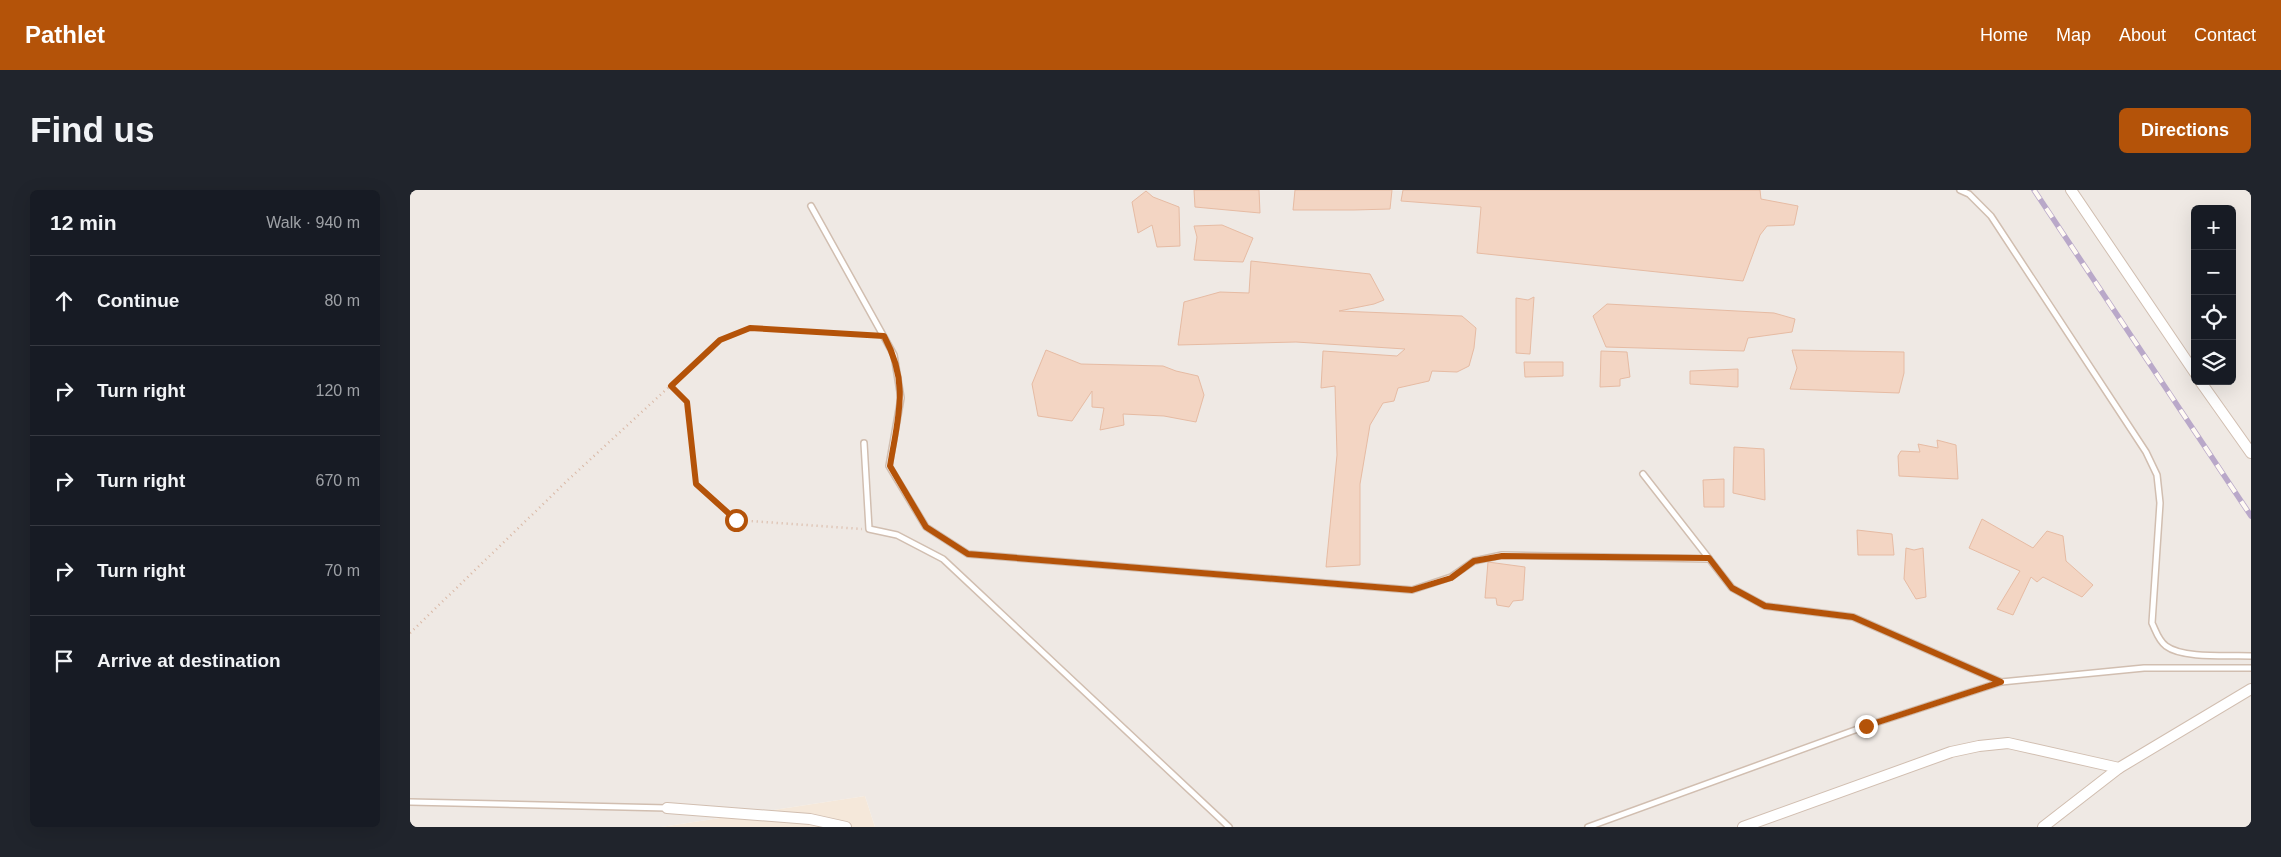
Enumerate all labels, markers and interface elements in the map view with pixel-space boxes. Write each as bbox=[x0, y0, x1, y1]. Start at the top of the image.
text: Pathlet bbox=[25, 21, 105, 48]
text: Home bbox=[1980, 25, 2028, 45]
text: Map bbox=[2056, 25, 2091, 45]
text: About bbox=[2119, 25, 2166, 45]
text: Contact bbox=[2194, 25, 2256, 45]
button: Directions bbox=[2119, 108, 2251, 153]
text: Find us bbox=[30, 110, 154, 149]
map controls bbox=[2191, 205, 2236, 385]
button: + bbox=[2191, 205, 2236, 250]
text: 12 min bbox=[50, 211, 117, 234]
text: Walk · 940 m bbox=[266, 214, 360, 231]
button: − bbox=[2191, 250, 2236, 295]
icon: ahead bbox=[50, 287, 78, 315]
text: Continue bbox=[97, 290, 179, 311]
text: 80 m bbox=[324, 292, 360, 309]
button: locate bbox=[2191, 295, 2236, 340]
button: layers bbox=[2191, 340, 2236, 385]
icon: right bbox=[50, 377, 78, 405]
text: Turn right bbox=[97, 380, 185, 401]
text: 120 m bbox=[316, 382, 360, 399]
icon: right bbox=[50, 467, 78, 495]
text: Turn right bbox=[97, 470, 185, 491]
text: 670 m bbox=[316, 472, 360, 489]
route start bbox=[725, 509, 748, 532]
icon: right bbox=[50, 557, 78, 585]
text: Turn right bbox=[97, 560, 185, 581]
text: 70 m bbox=[324, 562, 360, 579]
icon: arrive bbox=[50, 647, 78, 675]
text: Arrive at destination bbox=[97, 650, 281, 671]
route end bbox=[1855, 715, 1878, 738]

